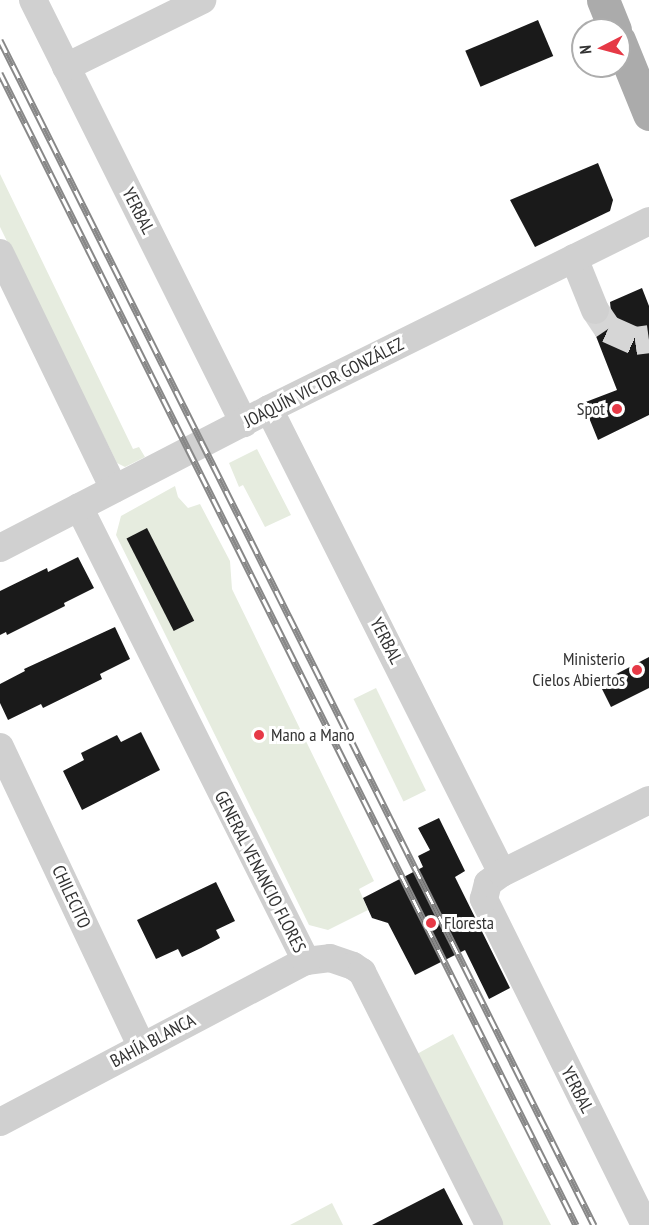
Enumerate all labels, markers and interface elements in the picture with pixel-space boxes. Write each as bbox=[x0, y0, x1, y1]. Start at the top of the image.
north arrow bbox=[571, 18, 631, 78]
text: N bbox=[575, 44, 595, 55]
street label: YERBAL bbox=[117, 184, 159, 238]
street label: JOAQUÍN VICTOR GONZÁLEZ bbox=[240, 333, 408, 433]
place label: Spot bbox=[577, 398, 605, 420]
marker: Spot bbox=[610, 402, 624, 416]
street label: YERBAL bbox=[365, 614, 407, 668]
place label: Ministerio Cielos Abiertos bbox=[532, 649, 625, 692]
marker: Ministerio Cielos Abiertos bbox=[630, 663, 644, 677]
place label: Mano a Mano bbox=[271, 724, 355, 746]
marker: Mano a Mano bbox=[252, 728, 266, 742]
street label: GENERAL VENANCIO FLORES bbox=[210, 787, 310, 957]
street label: CHILECITO bbox=[47, 862, 95, 932]
place label: Floresta bbox=[444, 912, 494, 934]
marker: Floresta bbox=[422, 914, 440, 932]
street label: BAHÍA BLANCA bbox=[107, 1009, 199, 1073]
street label: YERBAL bbox=[556, 1063, 598, 1117]

